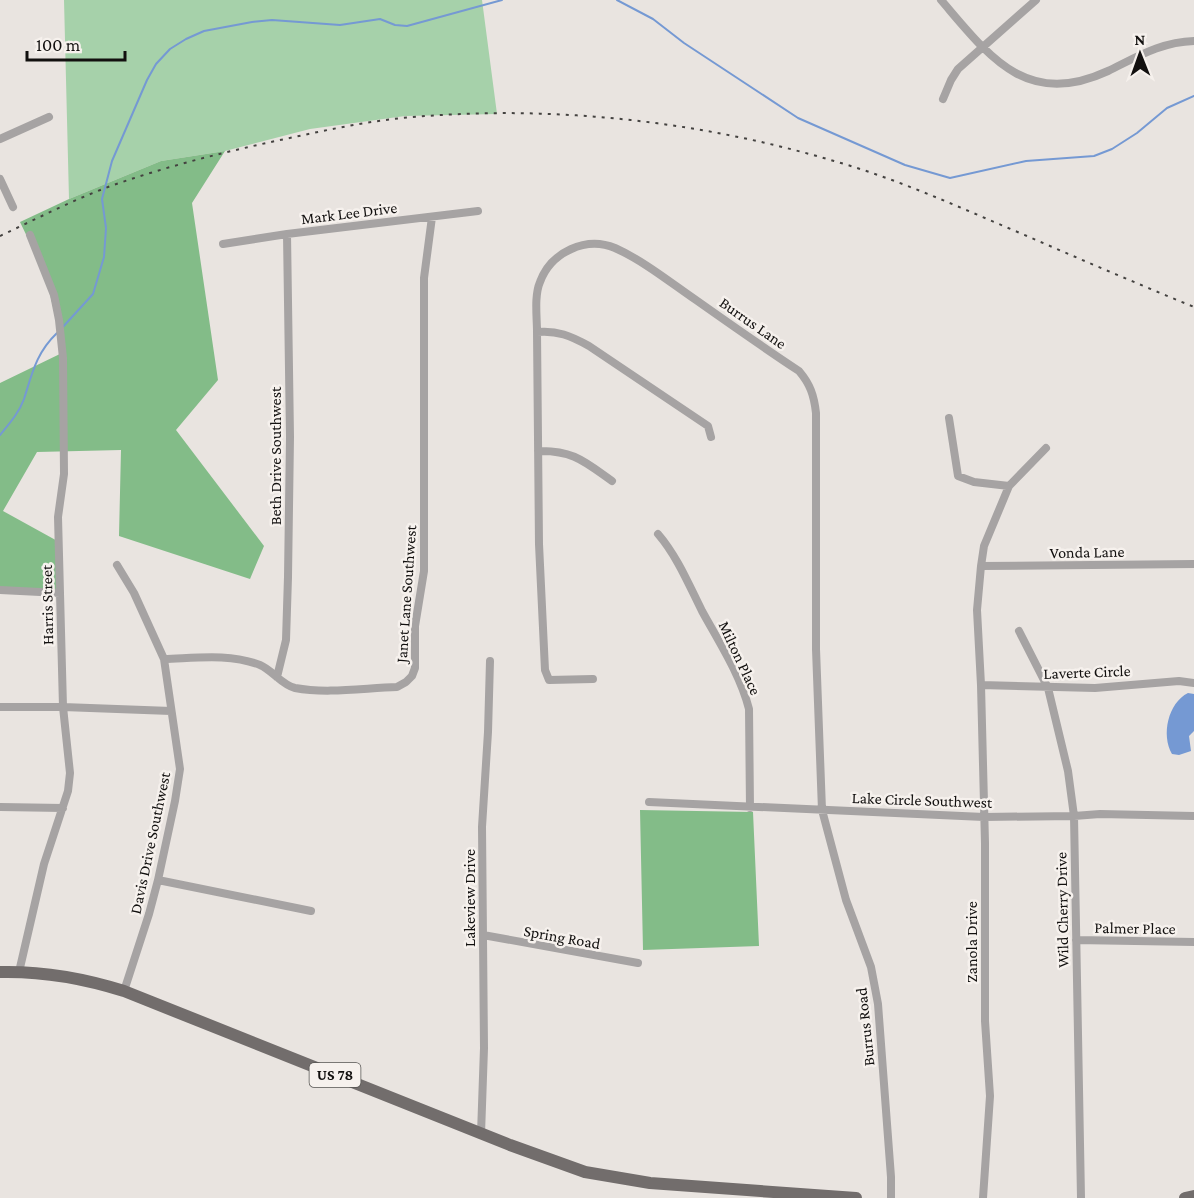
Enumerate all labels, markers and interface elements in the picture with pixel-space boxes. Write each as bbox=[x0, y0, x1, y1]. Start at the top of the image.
scale bar bbox=[27, 24, 124, 62]
north arrow bbox=[1110, 24, 1170, 84]
text: N bbox=[1134, 31, 1145, 48]
text: 100 m bbox=[36, 35, 81, 55]
street label: Mark Lee Drive bbox=[300, 199, 398, 227]
street label: Burrus Lane bbox=[716, 294, 790, 352]
street label: Beth Drive Southwest bbox=[267, 386, 284, 525]
street label: Janet Lane Southwest bbox=[393, 524, 420, 666]
street label: Vonda Lane bbox=[1049, 543, 1125, 561]
street label: Harris Street bbox=[38, 564, 56, 645]
street label: Milton Place bbox=[715, 618, 765, 698]
street label: Laverte Circle bbox=[1043, 662, 1131, 682]
street label: Davis Drive Southwest bbox=[127, 770, 173, 916]
street label: Lake Circle Southwest bbox=[851, 789, 993, 811]
street label: Lakeview Drive bbox=[461, 849, 478, 947]
street label: Wild Cherry Drive bbox=[1052, 852, 1073, 968]
street label: Zanola Drive bbox=[963, 901, 980, 983]
street label: Palmer Place bbox=[1094, 919, 1176, 937]
street label: Spring Road bbox=[522, 922, 602, 953]
street label: Burrus Road bbox=[852, 986, 878, 1067]
road number: US 78 bbox=[310, 1063, 360, 1087]

